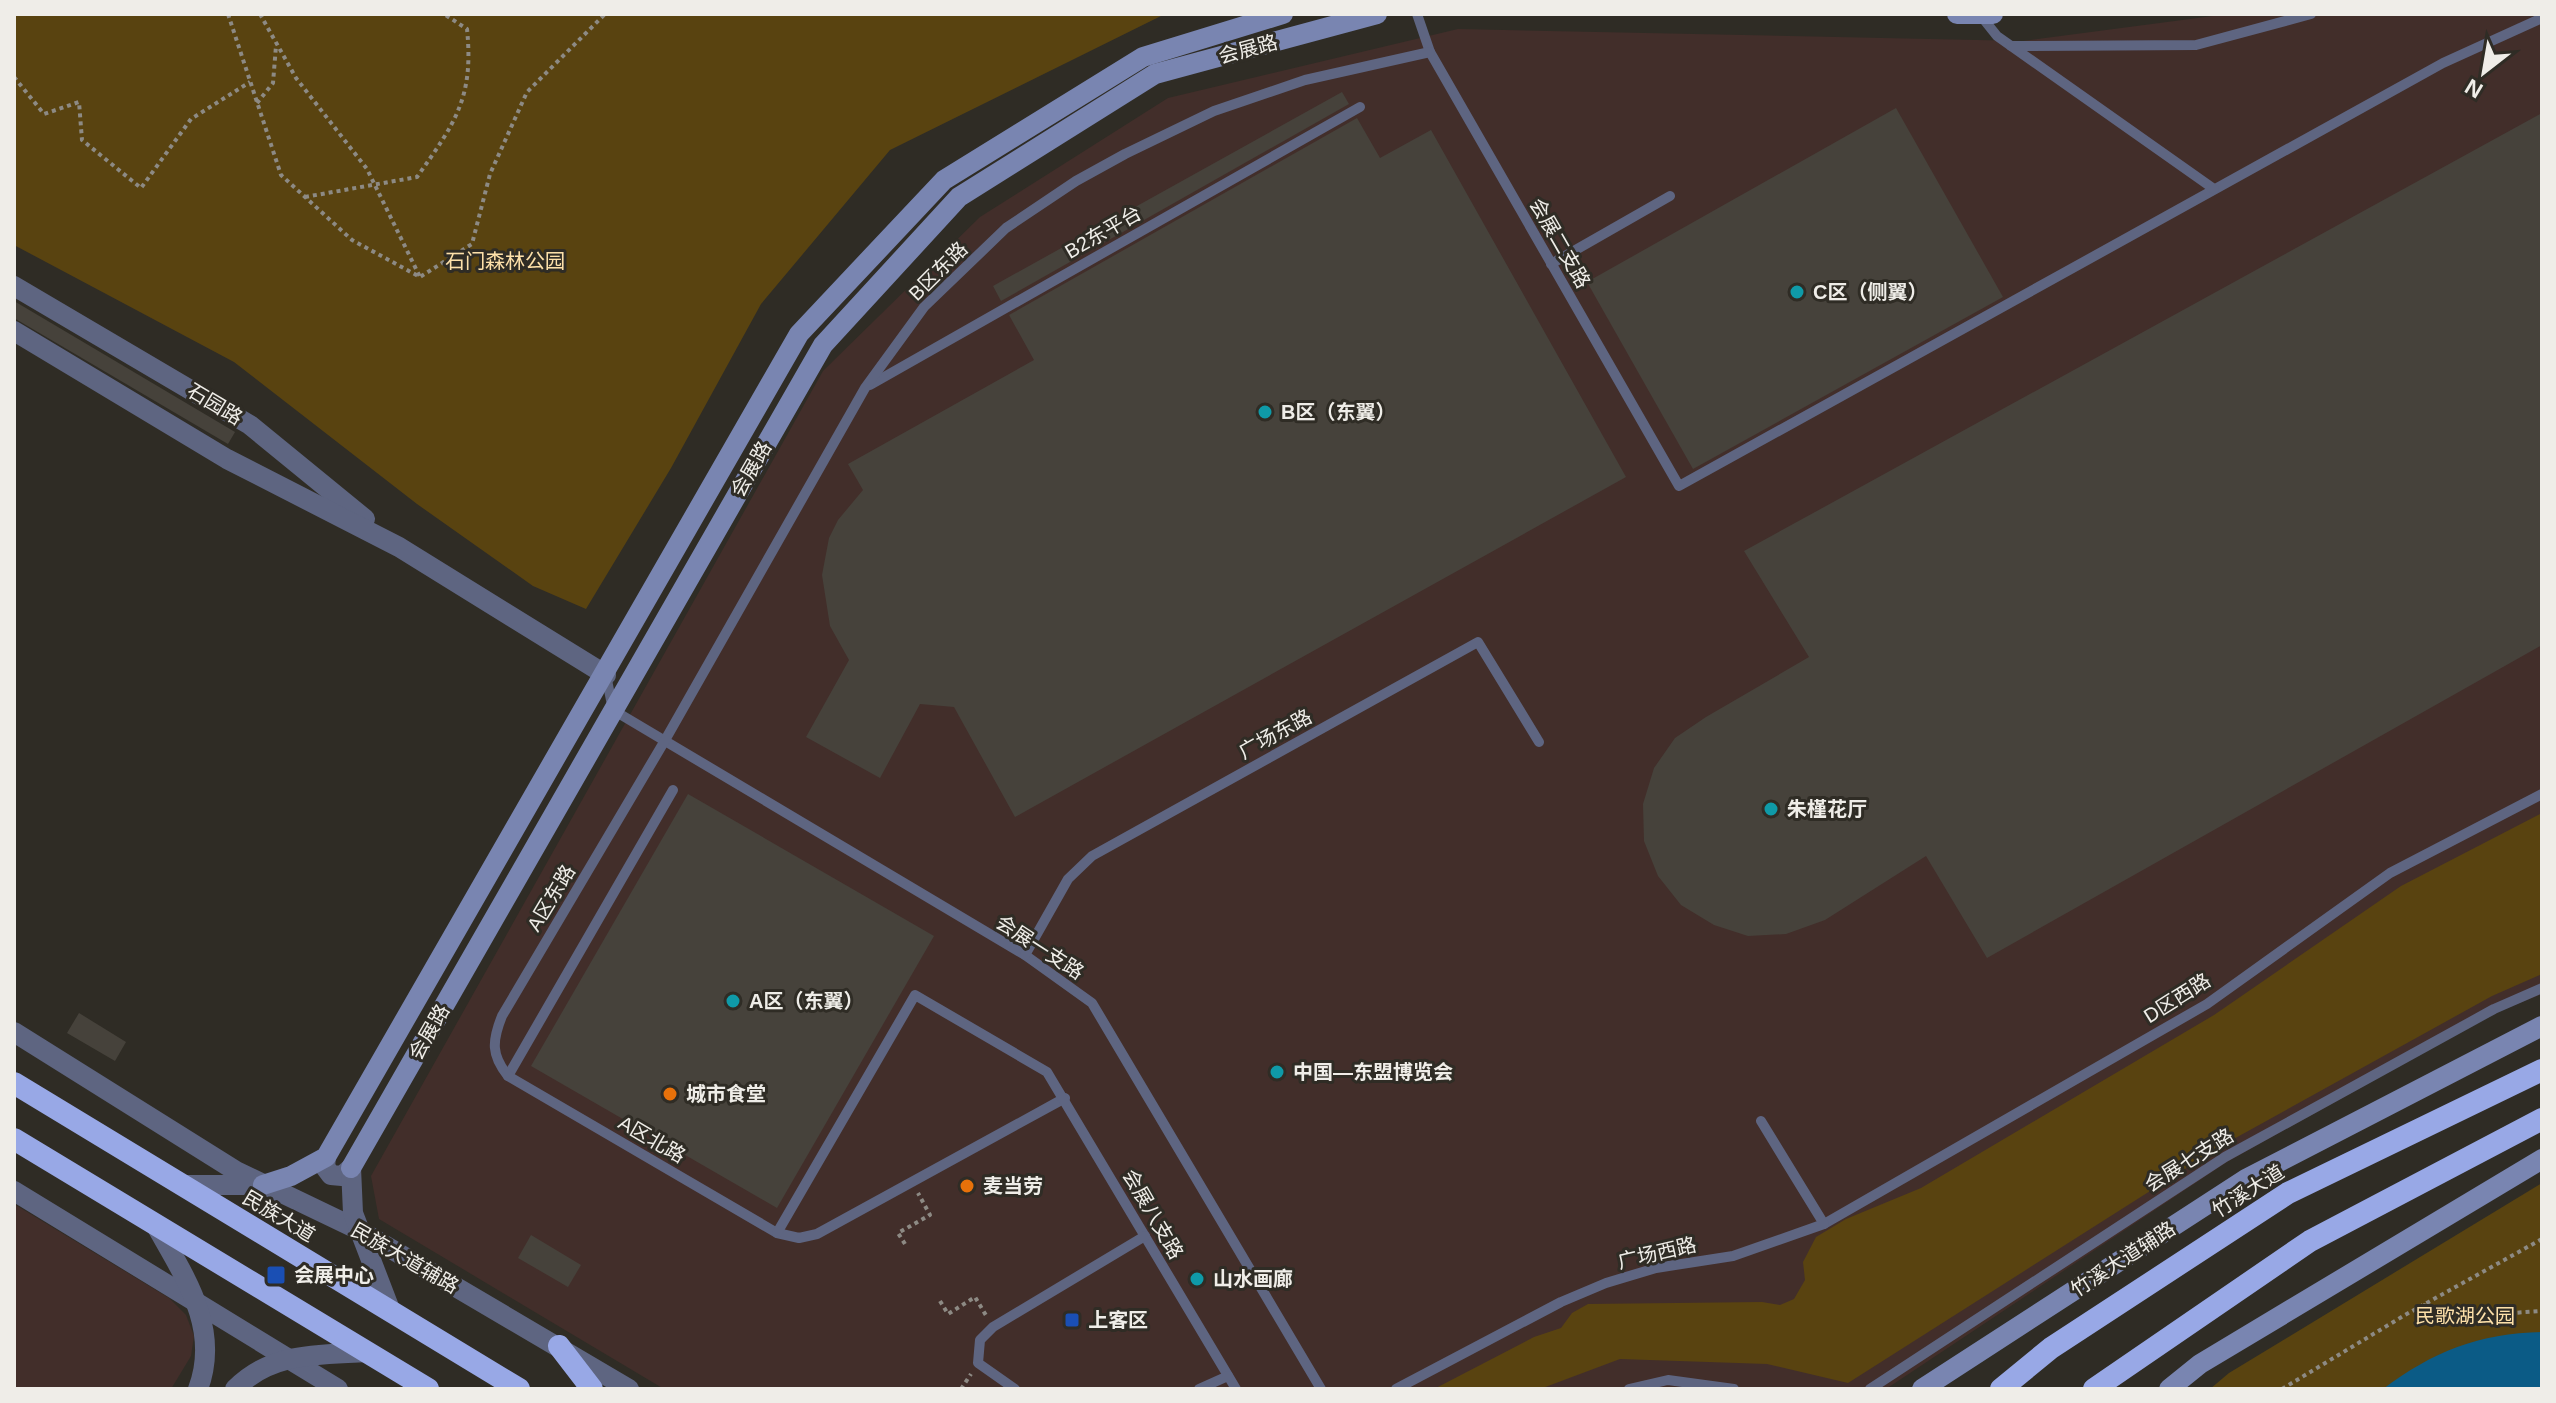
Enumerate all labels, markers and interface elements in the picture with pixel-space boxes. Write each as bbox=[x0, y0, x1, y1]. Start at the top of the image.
street label: 会展路 bbox=[1216, 31, 1280, 67]
north arrow bbox=[2444, 32, 2524, 112]
text: N bbox=[2461, 74, 2487, 104]
street label: 会展二支路 bbox=[1525, 194, 1595, 292]
street label: B2东平台 bbox=[1061, 201, 1145, 263]
street label: B区东路 bbox=[904, 237, 972, 305]
park label: 石门森林公园 bbox=[445, 250, 565, 272]
place label: C区（侧翼） bbox=[1813, 281, 1927, 303]
marker: C区（侧翼） bbox=[1788, 283, 1806, 301]
street label: 石园路 bbox=[184, 379, 246, 429]
place label: B区（东翼） bbox=[1281, 401, 1395, 423]
marker: B区（东翼） bbox=[1256, 403, 1274, 421]
street label: 会展路 bbox=[726, 438, 776, 500]
street label: 广场东路 bbox=[1235, 705, 1315, 763]
place label: 朱槿花厅 bbox=[1787, 798, 1867, 820]
marker: 朱槿花厅 bbox=[1762, 800, 1780, 818]
street label: A区东路 bbox=[523, 861, 579, 935]
street label: 会展一支路 bbox=[992, 911, 1088, 983]
street label: D区西路 bbox=[2140, 969, 2214, 1027]
place label: A区（东翼） bbox=[749, 990, 863, 1012]
marker: A区（东翼） bbox=[724, 992, 742, 1010]
street label: 会展路 bbox=[404, 1001, 454, 1063]
place label: 中国—东盟博览会 bbox=[1293, 1061, 1453, 1083]
marker: 中国—东盟博览会 bbox=[1268, 1063, 1286, 1081]
place label: 城市食堂 bbox=[686, 1083, 766, 1105]
marker: 城市食堂 bbox=[661, 1085, 679, 1103]
street label: A区北路 bbox=[615, 1111, 689, 1167]
street label: 会展七支路 bbox=[2141, 1124, 2237, 1196]
street label: 竹溪大道 bbox=[2208, 1160, 2288, 1222]
street label: 会展八支路 bbox=[1118, 1165, 1188, 1263]
place label: 麦当劳 bbox=[983, 1175, 1043, 1197]
marker: 麦当劳 bbox=[958, 1177, 976, 1195]
street label: 民族大道 bbox=[239, 1186, 319, 1246]
street label: 竹溪大道辅路 bbox=[2067, 1217, 2179, 1301]
street label: 民族大道辅路 bbox=[348, 1218, 462, 1298]
street label: 广场西路 bbox=[1616, 1233, 1698, 1273]
marker: 会展中心 bbox=[265, 1264, 287, 1286]
place label: 会展中心 bbox=[294, 1264, 374, 1286]
place label: 山水画廊 bbox=[1213, 1268, 1293, 1290]
marker: 山水画廊 bbox=[1188, 1270, 1206, 1288]
park label: 民歌湖公园 bbox=[2415, 1305, 2515, 1327]
place label: 上客区 bbox=[1088, 1309, 1148, 1331]
marker: 上客区 bbox=[1063, 1311, 1081, 1329]

